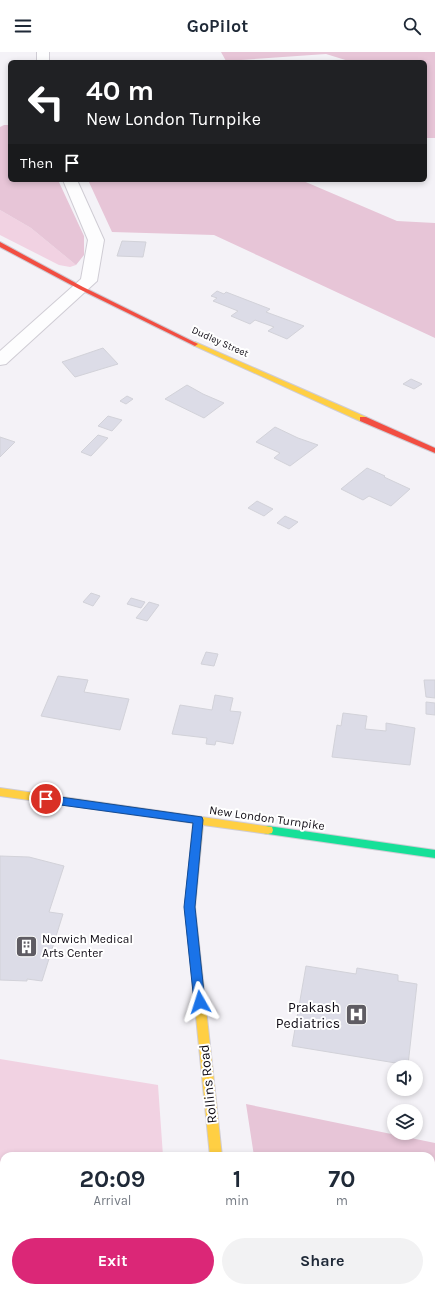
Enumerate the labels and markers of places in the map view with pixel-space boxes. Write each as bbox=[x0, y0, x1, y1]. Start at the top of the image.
pin bbox=[29, 782, 63, 816]
place label: Norwich Medical Arts Center bbox=[42, 932, 133, 960]
building icon: Norwich Medical Arts Center bbox=[14, 933, 40, 959]
place label: Prakash Pediatrics bbox=[276, 999, 340, 1032]
hospital icon: Prakash Pediatrics bbox=[343, 1002, 369, 1028]

